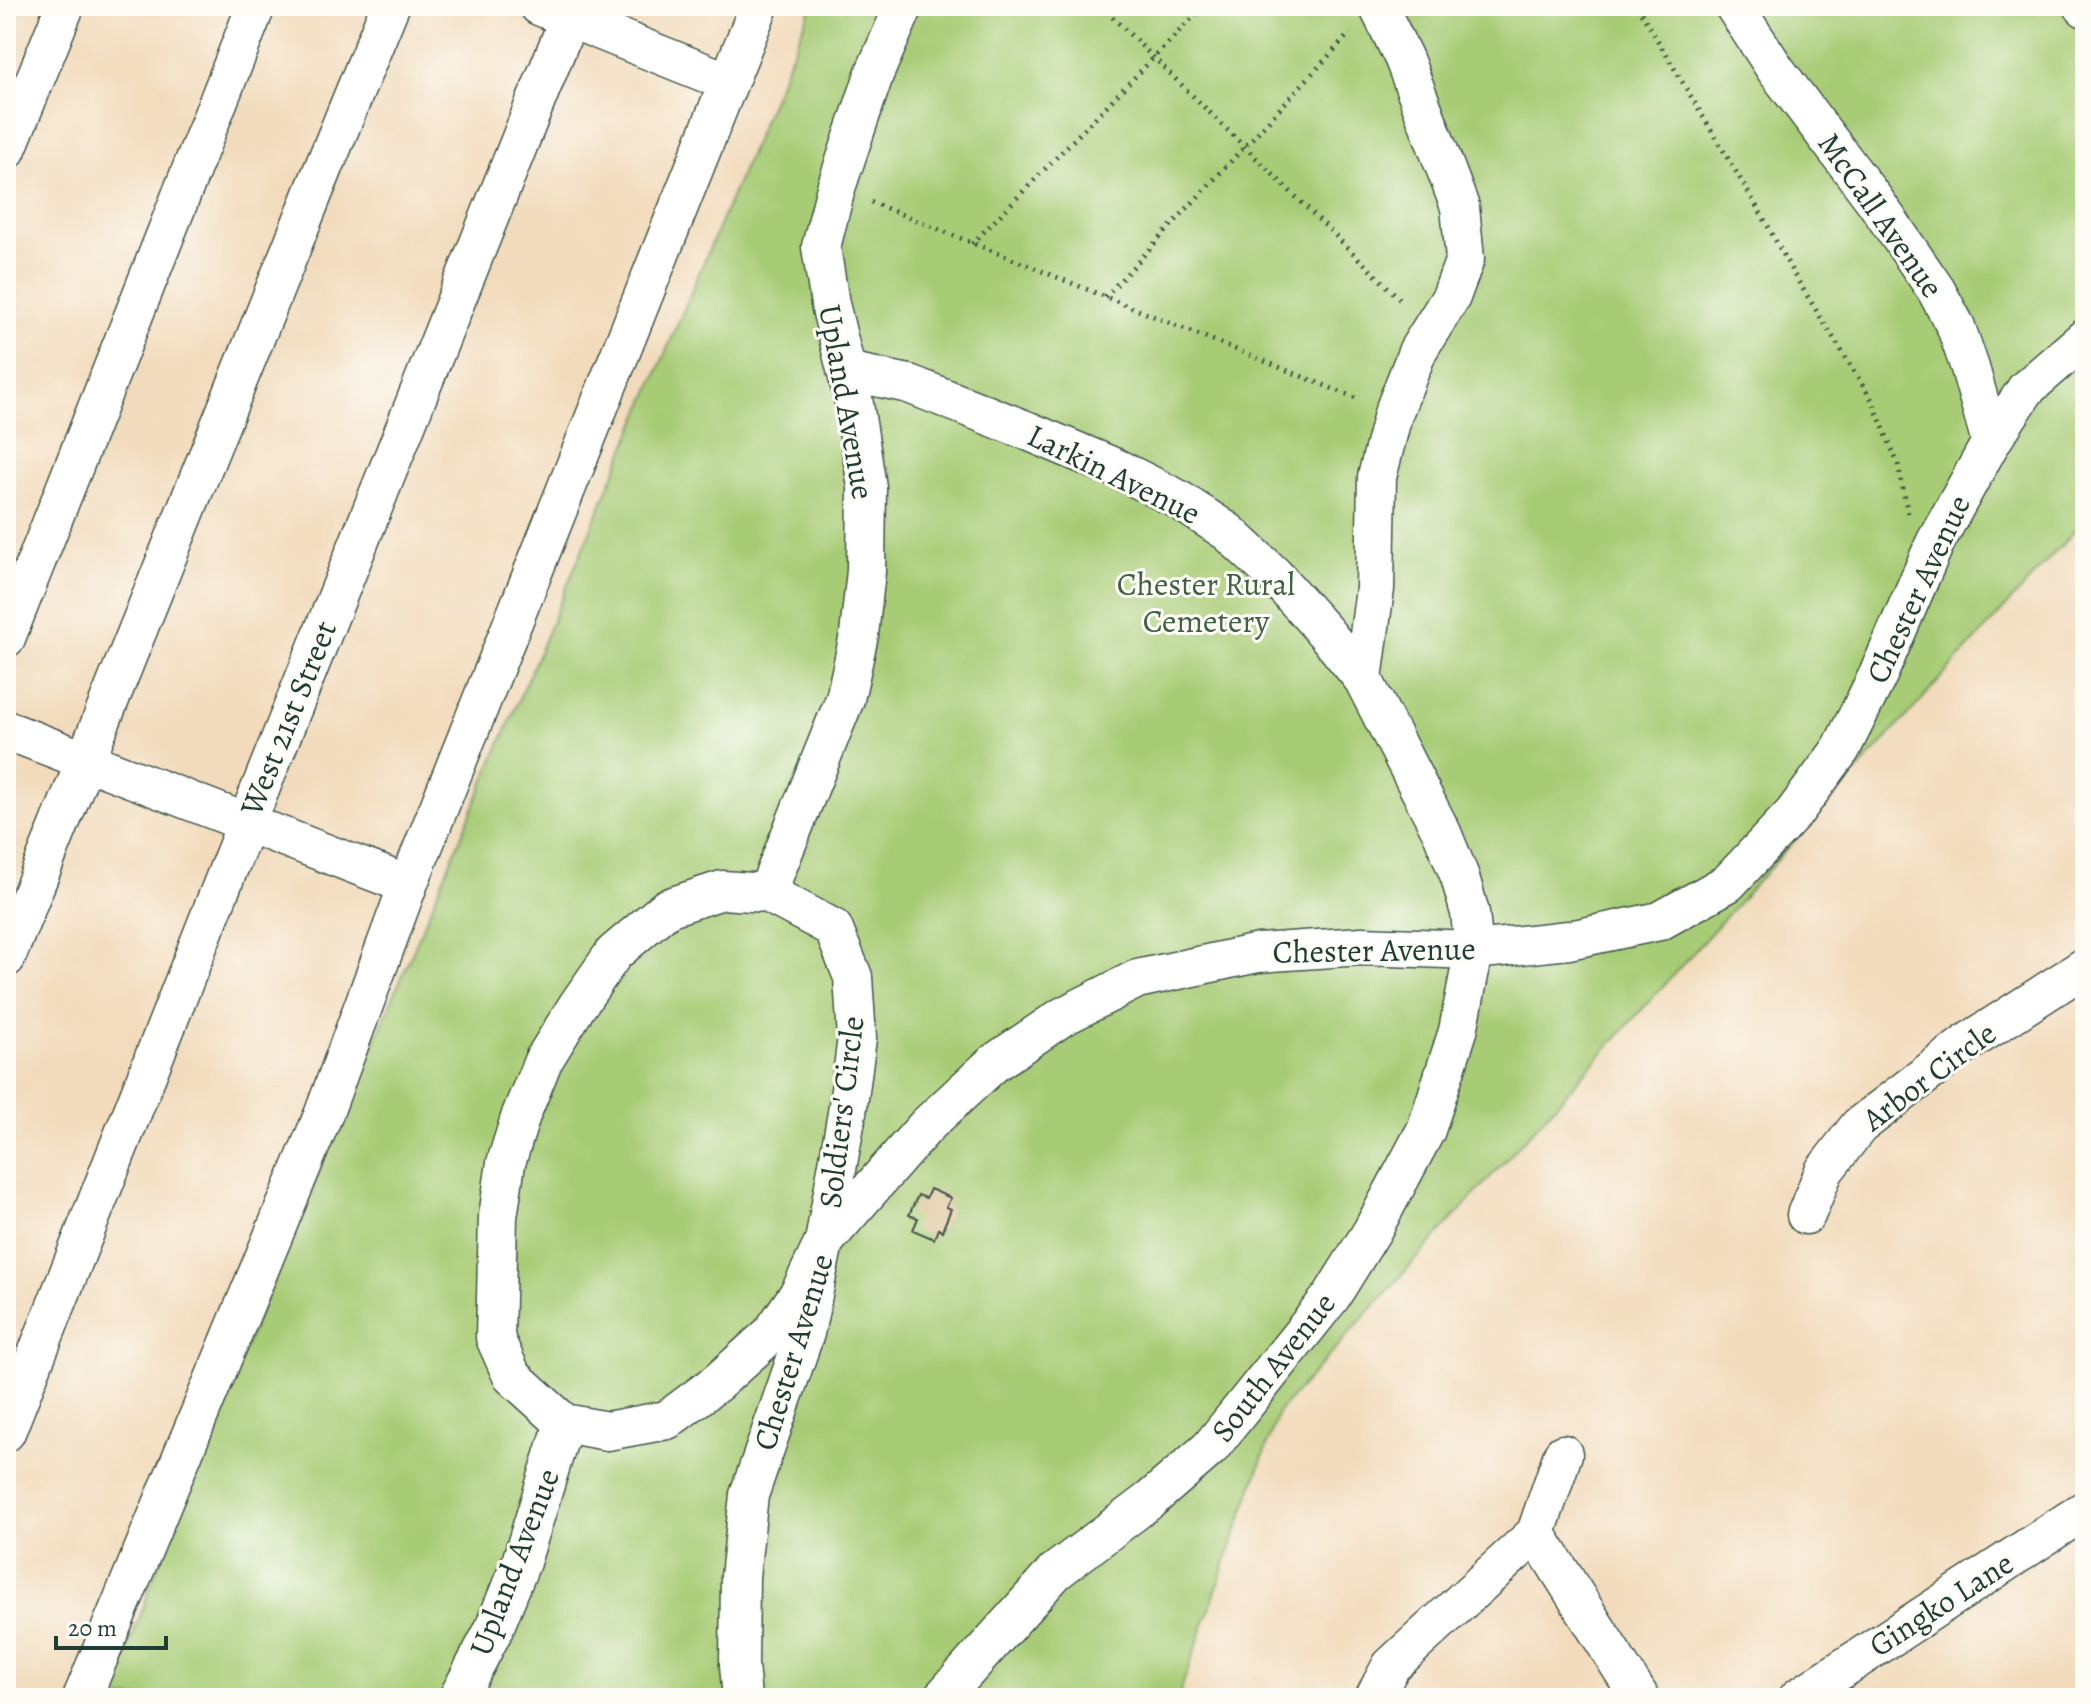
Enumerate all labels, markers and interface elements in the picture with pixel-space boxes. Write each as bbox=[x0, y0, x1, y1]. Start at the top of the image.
street label: McCall Avenue bbox=[1808, 124, 1954, 306]
street label: Upland Avenue bbox=[808, 301, 886, 503]
street label: Larkin Avenue bbox=[1020, 413, 1208, 535]
street label: Chester Avenue bbox=[1855, 488, 1981, 690]
park label: Chester Rural Cemetery bbox=[1117, 562, 1295, 643]
street label: West 21st Street bbox=[229, 614, 347, 823]
street label: Chester Avenue bbox=[1272, 926, 1476, 974]
street label: Arbor Circle bbox=[1852, 1011, 2005, 1141]
street label: Soldiers' Circle bbox=[807, 1013, 875, 1211]
street label: Chester Avenue bbox=[742, 1248, 844, 1456]
street label: South Avenue bbox=[1201, 1283, 1345, 1451]
street label: Upland Avenue bbox=[458, 1462, 570, 1662]
street label: Gingko Lane bbox=[1860, 1541, 2022, 1667]
scale bar bbox=[56, 1600, 166, 1650]
text: 20 m bbox=[68, 1612, 117, 1644]

